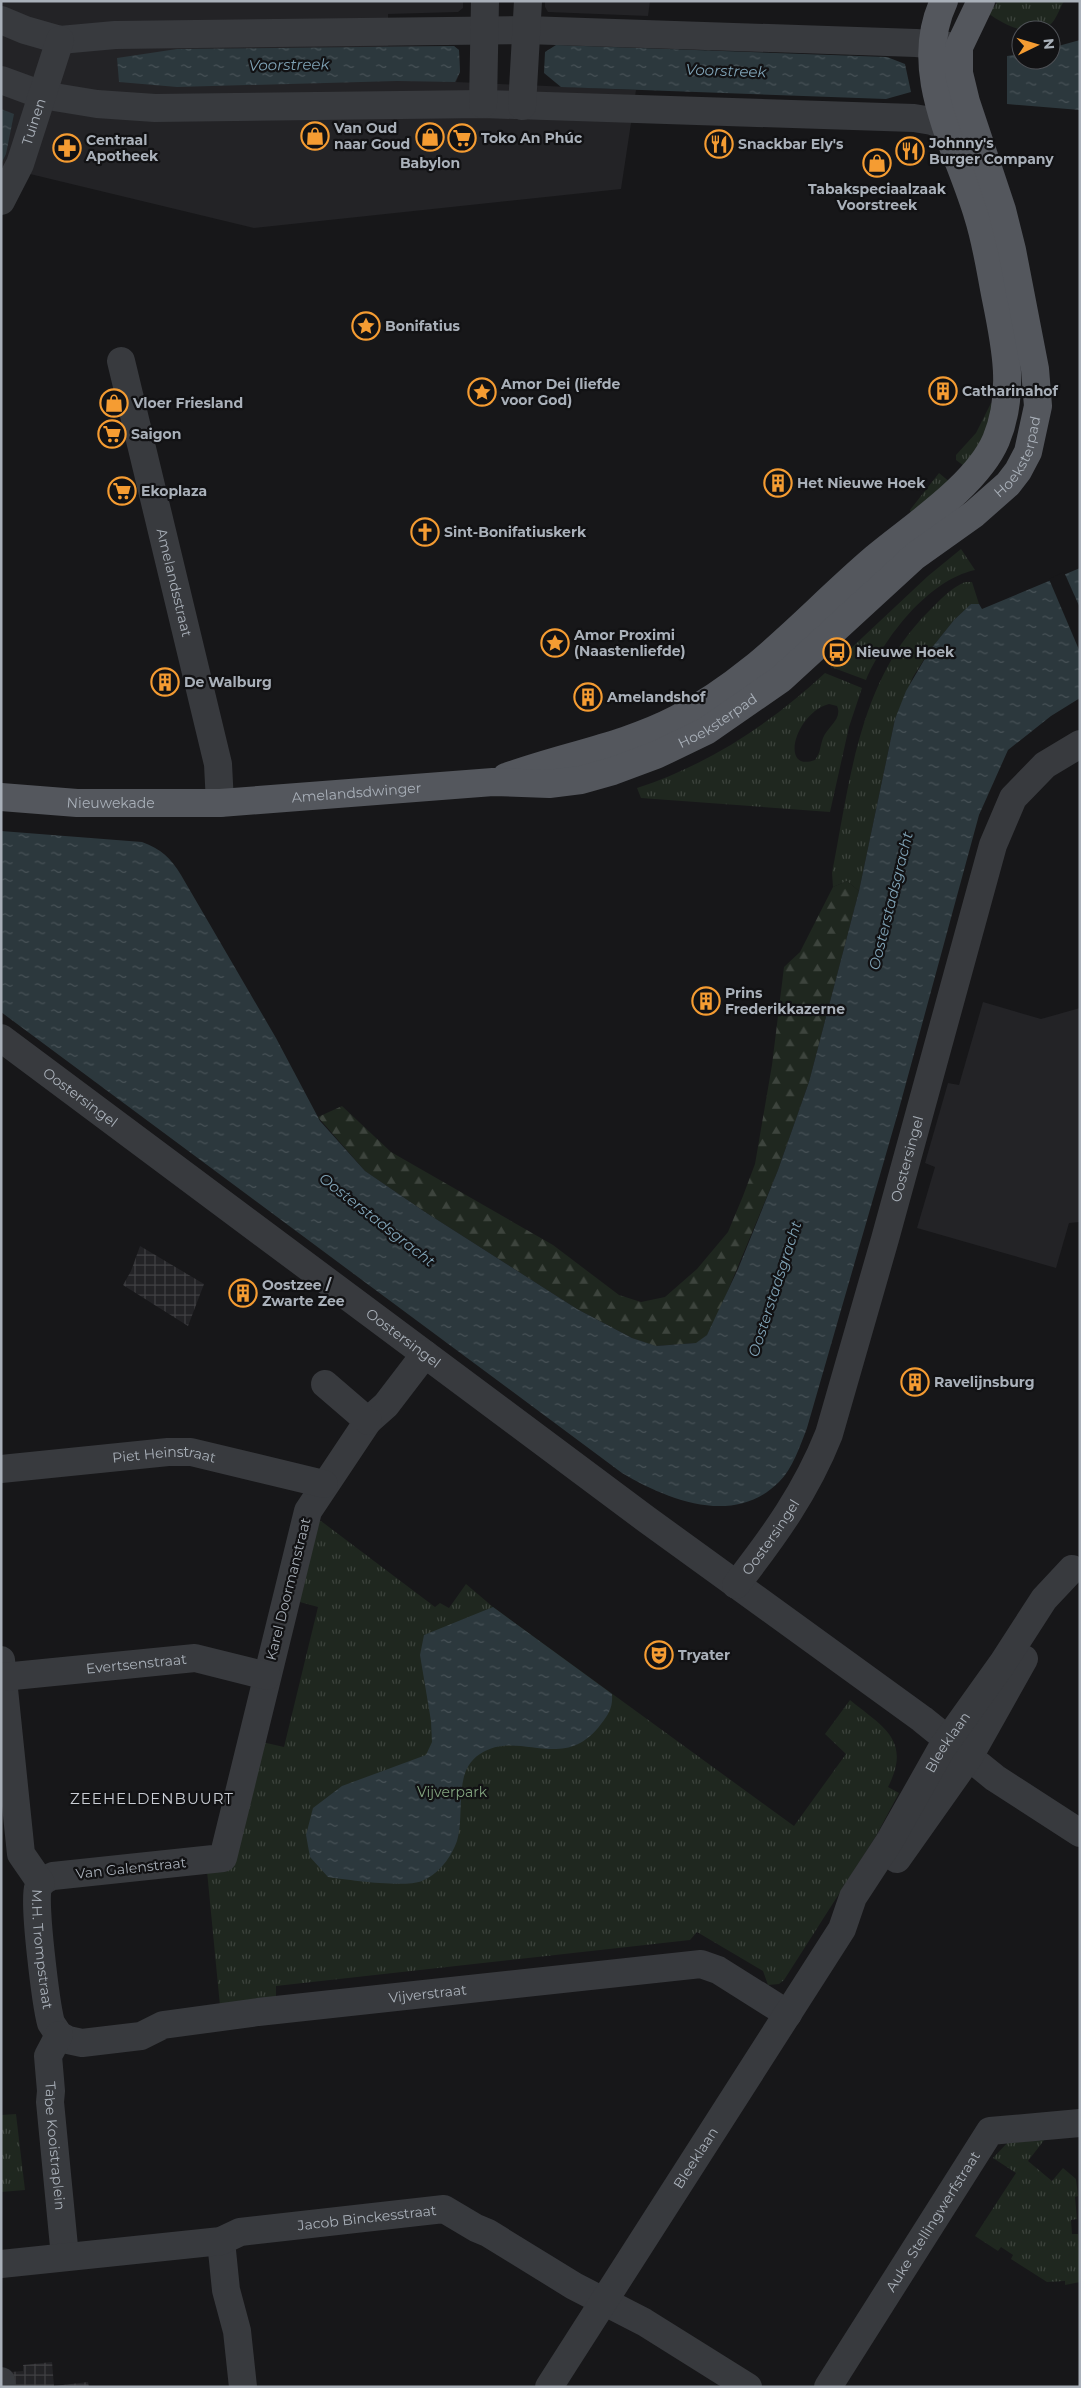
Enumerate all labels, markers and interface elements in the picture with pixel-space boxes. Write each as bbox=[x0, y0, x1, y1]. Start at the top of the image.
north arrow bbox=[1011, 20, 1061, 70]
text: N bbox=[1039, 37, 1058, 50]
water label: Voorstreek bbox=[248, 54, 331, 75]
water label: Voorstreek bbox=[685, 60, 768, 81]
street label: Tuinen bbox=[18, 96, 50, 148]
place label: Van Oud naar Goud bbox=[333, 119, 410, 153]
shop icon: Van Oud naar Goud bbox=[300, 121, 330, 151]
shop icon: Babylon bbox=[415, 122, 445, 152]
supermarket icon: Toko An Phúc bbox=[447, 123, 477, 153]
place label: Toko An Phúc bbox=[481, 129, 583, 147]
restaurant icon: Snackbar Ely's bbox=[704, 129, 734, 159]
place label: Centraal Apotheek bbox=[85, 131, 159, 165]
pharmacy icon: Centraal Apotheek bbox=[52, 133, 82, 163]
place label: Johnny's Burger Company bbox=[928, 134, 1054, 168]
place label: Snackbar Ely's bbox=[738, 135, 844, 153]
restaurant icon: Johnny's Burger Company bbox=[895, 136, 925, 166]
shop icon: Tabakspeciaalzaak Voorstreek bbox=[862, 148, 892, 178]
place label: Babylon bbox=[400, 154, 460, 172]
place label: Tabakspeciaalzaak Voorstreek bbox=[808, 180, 947, 214]
place icon: Bonifatius bbox=[351, 311, 381, 341]
place label: Bonifatius bbox=[385, 317, 461, 335]
place label: Amor Dei (liefde voor God) bbox=[500, 375, 620, 409]
building icon: Catharinahof bbox=[928, 376, 958, 406]
place icon: Amor Dei (liefde voor God) bbox=[467, 377, 497, 407]
place label: Catharinahof bbox=[962, 382, 1059, 400]
shop icon: Vloer Friesland bbox=[99, 388, 129, 418]
place label: Vloer Friesland bbox=[132, 394, 243, 412]
street label: Hoeksterpad bbox=[990, 414, 1045, 501]
supermarket icon: Saigon bbox=[97, 419, 127, 449]
place label: Saigon bbox=[131, 425, 181, 443]
building icon: Het Nieuwe Hoek bbox=[763, 468, 793, 498]
place label: Het Nieuwe Hoek bbox=[797, 474, 926, 492]
supermarket icon: Ekoplaza bbox=[107, 476, 137, 506]
place label: Ekoplaza bbox=[141, 482, 207, 500]
church icon: Sint-Bonifatiuskerk bbox=[410, 517, 440, 547]
place label: Sint-Bonifatiuskerk bbox=[444, 523, 587, 541]
street label: Amelandsstraat bbox=[153, 527, 196, 639]
place label: Amor Proximi (Naastenliefde) bbox=[573, 626, 686, 660]
place icon: Amor Proximi (Naastenliefde) bbox=[540, 628, 570, 658]
bus stop icon: Nieuwe Hoek bbox=[822, 637, 852, 667]
place label: Nieuwe Hoek bbox=[856, 643, 955, 661]
building icon: De Walburg bbox=[150, 667, 180, 697]
place label: De Walburg bbox=[184, 673, 272, 691]
building icon: Amelandshof bbox=[573, 682, 603, 712]
place label: Amelandshof bbox=[606, 688, 706, 706]
street label: Hoeksterpad bbox=[675, 689, 761, 752]
street label: Amelandsdwinger bbox=[291, 779, 422, 806]
street label: Nieuwekade bbox=[66, 793, 155, 812]
water label: Oosterstadsgracht bbox=[864, 830, 917, 972]
place label: Prins Frederikkazerne bbox=[725, 984, 845, 1018]
building icon: Prins Frederikkazerne bbox=[691, 986, 721, 1016]
street label: Oostersingel bbox=[39, 1063, 121, 1131]
street label: Oostersingel bbox=[887, 1114, 927, 1204]
water label: Oosterstadsgracht bbox=[316, 1168, 439, 1271]
water label: Oosterstadsgracht bbox=[744, 1218, 805, 1359]
place label: Oostzee / Zwarte Zee bbox=[262, 1276, 345, 1310]
building icon: Oostzee / Zwarte Zee bbox=[228, 1278, 258, 1308]
street label: Oostersingel bbox=[362, 1304, 444, 1372]
building icon: Ravelijnsburg bbox=[900, 1367, 930, 1397]
place label: Ravelijnsburg bbox=[934, 1373, 1035, 1391]
street label: Piet Heinstraat bbox=[111, 1443, 218, 1467]
street label: Oostersingel bbox=[738, 1496, 803, 1579]
street label: Karel Doormanstraat bbox=[262, 1516, 315, 1662]
theatre icon: Tryater bbox=[644, 1640, 674, 1670]
place label: Tryater bbox=[678, 1646, 730, 1664]
street label: Evertsenstraat bbox=[85, 1650, 188, 1678]
street label: Bleeklaan bbox=[921, 1708, 974, 1776]
park label: Vijverpark bbox=[417, 1783, 488, 1801]
district label: ZEEHELDENBUURT bbox=[70, 1789, 234, 1808]
street label: Van Galenstraat bbox=[75, 1853, 187, 1883]
street label: M.H. Trompstraat bbox=[28, 1889, 57, 2011]
street label: Vijverstraat bbox=[388, 1980, 468, 2007]
street label: Tabe Kooistraplein bbox=[41, 2081, 69, 2211]
street label: Bleeklaan bbox=[669, 2124, 722, 2192]
street label: Auke Stellingwerfstraat bbox=[882, 2147, 984, 2295]
street label: Jacob Binckesstraat bbox=[296, 2201, 438, 2235]

